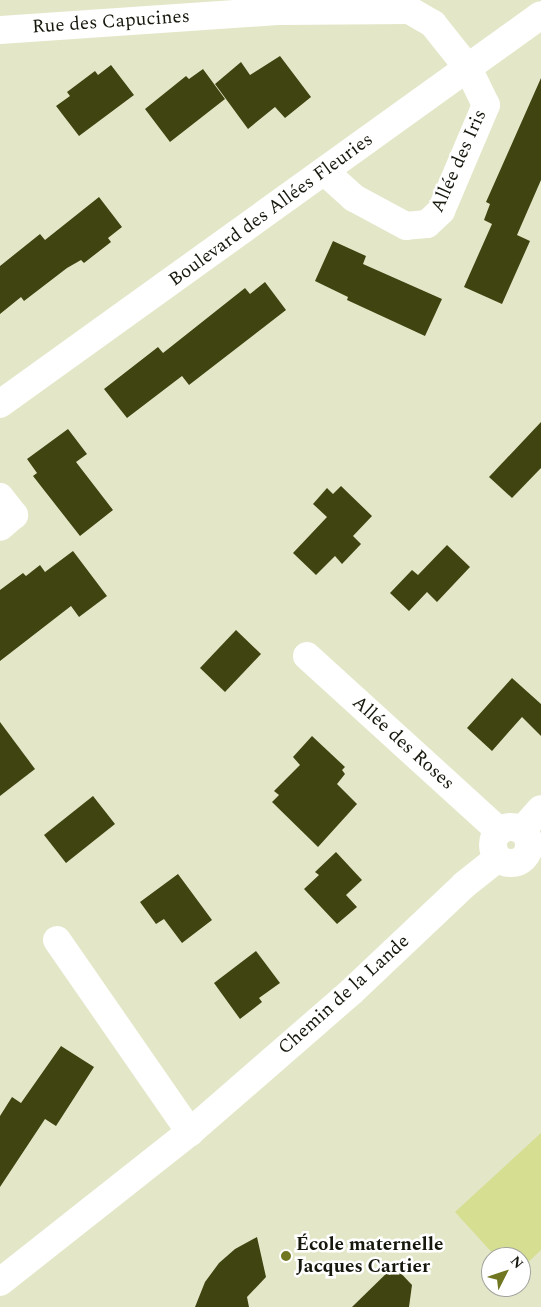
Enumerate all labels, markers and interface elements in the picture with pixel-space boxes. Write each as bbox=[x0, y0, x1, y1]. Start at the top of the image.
street label: Rue des Capucines bbox=[31, 5, 191, 39]
street label: Allée des Iris bbox=[426, 106, 492, 216]
street label: Boulevard des Allées Fleuries bbox=[165, 128, 377, 292]
street label: Allée des Roses bbox=[347, 691, 459, 795]
street label: Chemin de la Lande bbox=[274, 930, 414, 1060]
place label: École maternelle Jacques Cartier bbox=[296, 1234, 443, 1278]
north arrow bbox=[481, 1247, 531, 1297]
marker: École maternelle Jacques Cartier bbox=[280, 1250, 292, 1262]
text: N bbox=[505, 1251, 529, 1274]

